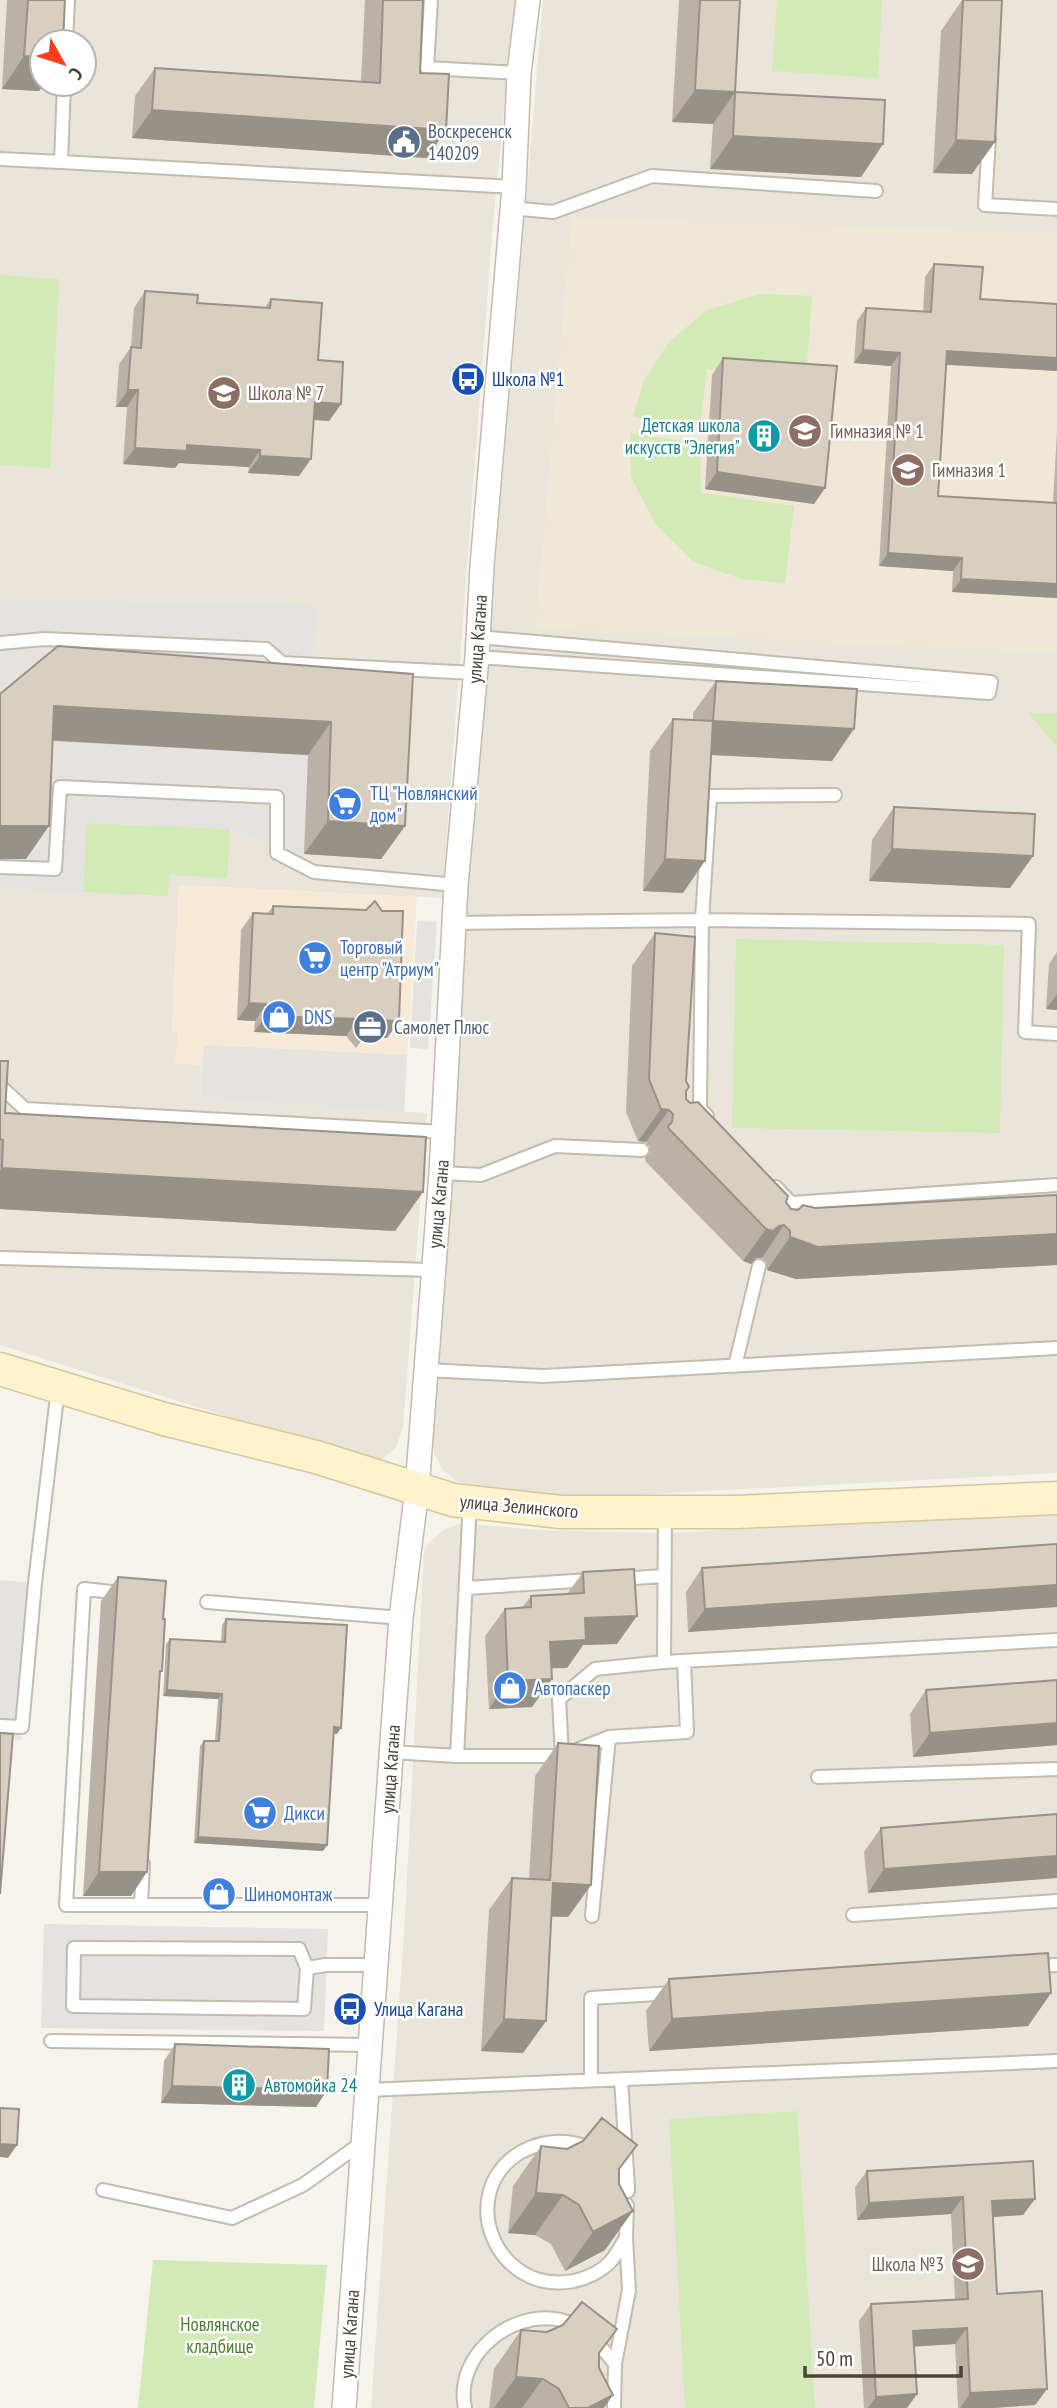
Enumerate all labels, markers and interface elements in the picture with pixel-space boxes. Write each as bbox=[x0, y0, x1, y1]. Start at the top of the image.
north arrow bbox=[28, 28, 98, 98]
text: С bbox=[64, 63, 88, 85]
place label: Воскресенск 140209 bbox=[428, 119, 513, 165]
public building icon: Воскресенск 140209 bbox=[385, 123, 423, 161]
bus stop icon: Школа №1 bbox=[449, 360, 487, 398]
place label: Школа №1 bbox=[492, 367, 564, 391]
school or university icon: Школа № 7 bbox=[205, 374, 243, 412]
place label: Школа № 7 bbox=[248, 381, 324, 405]
school or university icon: Гимназия № 1 bbox=[786, 412, 824, 450]
place label: Детская школа искусств "Элегия" bbox=[625, 413, 740, 459]
building icon: Детская школа искусств "Элегия" bbox=[745, 417, 783, 455]
place label: Гимназия № 1 bbox=[830, 419, 924, 443]
school or university icon: Гимназия 1 bbox=[889, 451, 927, 489]
place label: Гимназия 1 bbox=[932, 458, 1006, 482]
street label: улица Кагана bbox=[462, 594, 492, 684]
place label: ТЦ "Новлянский дом" bbox=[370, 781, 478, 827]
supermarket icon: ТЦ "Новлянский дом" bbox=[326, 785, 364, 823]
place label: Торговый центр "Атриум" bbox=[340, 935, 439, 981]
supermarket icon: Торговый центр "Атриум" bbox=[296, 939, 334, 977]
shop icon: DNS bbox=[260, 998, 298, 1036]
place label: DNS bbox=[304, 1005, 332, 1029]
office icon: Самолет Плюс bbox=[351, 1008, 389, 1046]
place label: Самолет Плюс bbox=[394, 1015, 489, 1039]
street label: улица Кагана bbox=[422, 1159, 454, 1249]
street label: улица Зелинского bbox=[459, 1489, 579, 1523]
shop icon: Автопаскер bbox=[491, 1669, 529, 1707]
place label: Автопаскер bbox=[534, 1676, 611, 1700]
street label: улица Кагана bbox=[375, 1724, 405, 1814]
supermarket icon: Дикси bbox=[241, 1794, 279, 1832]
place label: Дикси bbox=[284, 1801, 325, 1825]
shop icon: Шиномонтаж bbox=[200, 1875, 238, 1913]
place label: Шиномонтаж bbox=[244, 1882, 333, 1906]
bus stop icon: Улица Кагана bbox=[331, 1990, 369, 2028]
place label: Улица Кагана bbox=[374, 1997, 463, 2021]
building icon: Автомойка 24 bbox=[220, 2066, 258, 2104]
place label: Автомойка 24 bbox=[264, 2073, 358, 2097]
school or university icon: Школа №3 bbox=[949, 2245, 987, 2283]
place label: Школа №3 bbox=[872, 2252, 944, 2276]
street label: улица Кагана bbox=[334, 2289, 364, 2379]
park label: Новлянское кладбище bbox=[180, 2312, 260, 2358]
scale bar bbox=[805, 2334, 961, 2378]
text: 50 m bbox=[816, 2345, 853, 2372]

